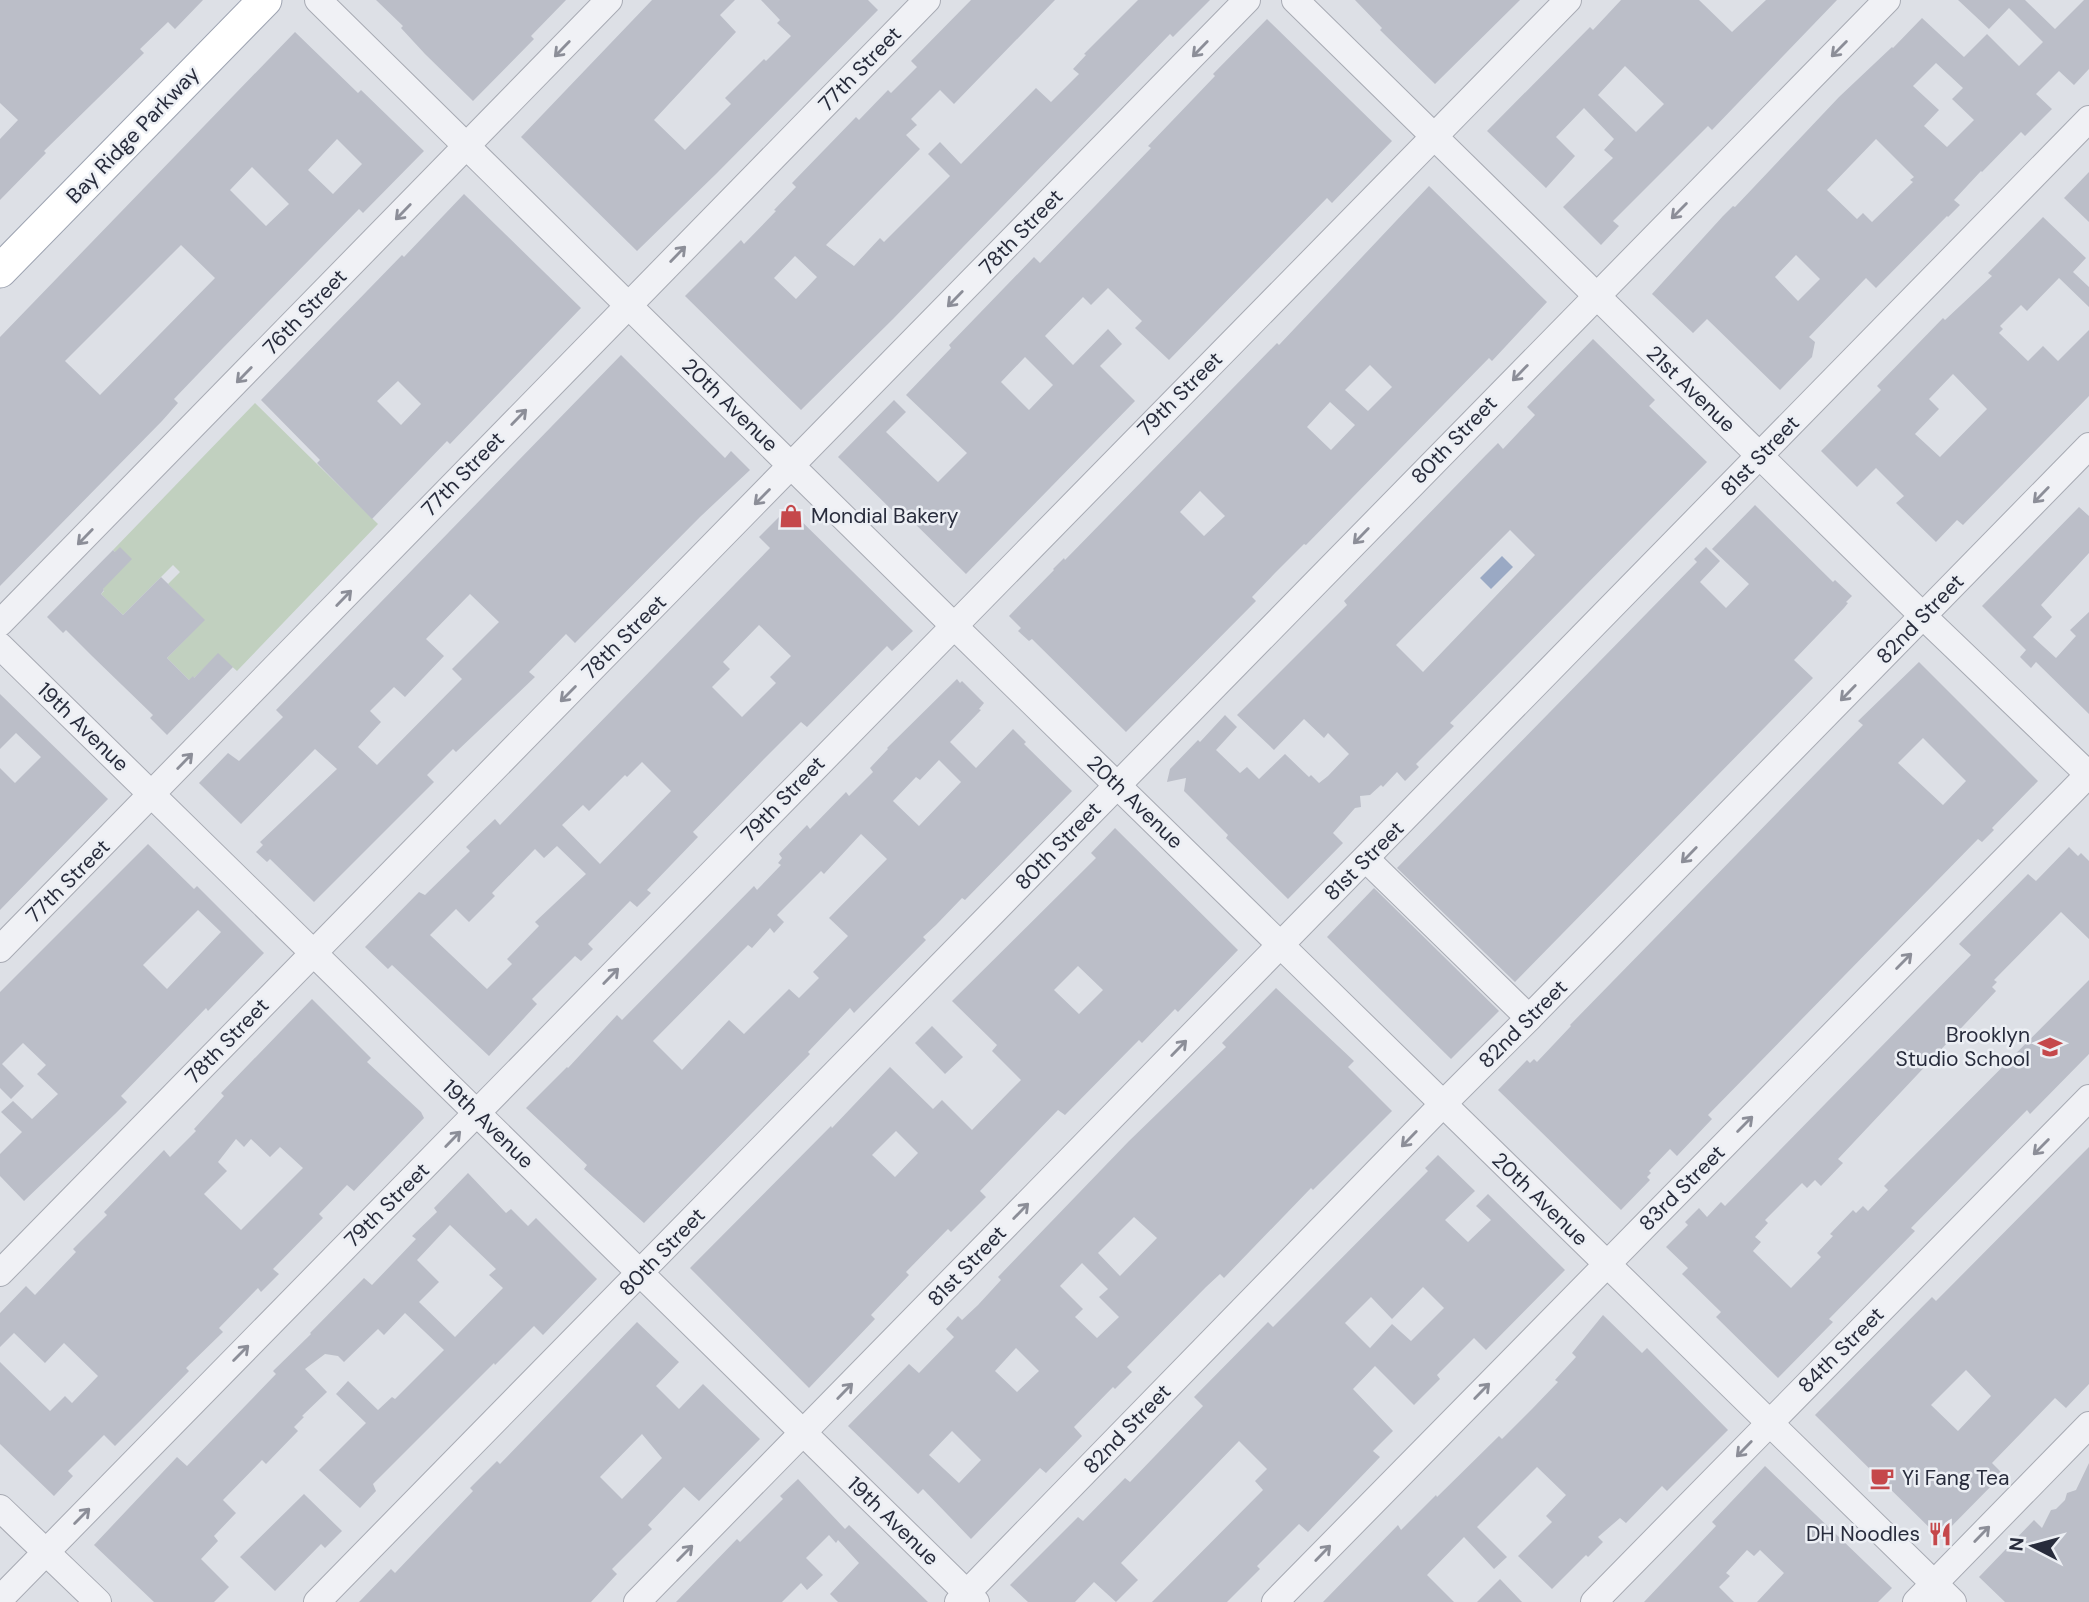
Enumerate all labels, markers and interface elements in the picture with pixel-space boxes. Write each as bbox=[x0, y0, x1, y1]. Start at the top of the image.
street label: 77th Street bbox=[812, 20, 908, 118]
one-way arrow bbox=[553, 40, 570, 57]
one-way arrow bbox=[1191, 40, 1208, 57]
one-way arrow bbox=[1831, 40, 1848, 57]
street label: Bay Ridge Parkway bbox=[60, 60, 206, 210]
street label: 78th Street bbox=[973, 183, 1069, 281]
one-way arrow bbox=[1671, 202, 1688, 219]
one-way arrow bbox=[395, 203, 412, 220]
one-way arrow bbox=[670, 246, 687, 263]
street label: 76th Street bbox=[257, 263, 353, 361]
one-way arrow bbox=[947, 290, 964, 307]
street label: 21st Avenue bbox=[1640, 339, 1742, 439]
street label: 79th Street bbox=[1131, 345, 1229, 443]
street label: 20th Avenue bbox=[676, 352, 784, 458]
one-way arrow bbox=[1511, 364, 1528, 381]
one-way arrow bbox=[236, 366, 253, 383]
street label: 80th Street bbox=[1405, 390, 1503, 490]
one-way arrow bbox=[511, 409, 528, 426]
street label: 81st Street bbox=[1714, 409, 1806, 503]
street label: 77th Street bbox=[415, 425, 511, 523]
one-way arrow bbox=[2033, 486, 2050, 503]
one-way arrow bbox=[753, 488, 770, 505]
shop icon: Mondial Bakery bbox=[777, 502, 805, 530]
place label: Mondial Bakery bbox=[811, 502, 959, 530]
one-way arrow bbox=[1352, 527, 1369, 544]
one-way arrow bbox=[76, 528, 93, 545]
street label: 82nd Street bbox=[1870, 568, 1970, 670]
one-way arrow bbox=[335, 589, 352, 606]
street label: 78th Street bbox=[576, 589, 672, 685]
street label: 19th Avenue bbox=[31, 676, 135, 778]
one-way arrow bbox=[1840, 684, 1857, 701]
one-way arrow bbox=[559, 685, 576, 702]
street label: 20th Avenue bbox=[1081, 749, 1189, 855]
street label: 79th Street bbox=[735, 750, 831, 848]
one-way arrow bbox=[176, 752, 193, 769]
street label: 80th Street bbox=[1009, 796, 1107, 896]
street label: 81st Street bbox=[1318, 815, 1410, 907]
street label: 77th Street bbox=[20, 833, 116, 929]
one-way arrow bbox=[1681, 846, 1698, 863]
one-way arrow bbox=[1896, 953, 1913, 970]
one-way arrow bbox=[603, 968, 620, 985]
street label: 82nd Street bbox=[1473, 974, 1573, 1074]
street label: 78th Street bbox=[179, 992, 275, 1090]
place label: Brooklyn Studio School bbox=[1895, 1021, 2030, 1073]
school or university icon: Brooklyn Studio School bbox=[2036, 1033, 2064, 1061]
one-way arrow bbox=[1171, 1040, 1188, 1057]
street label: 19th Avenue bbox=[436, 1073, 540, 1175]
one-way arrow bbox=[1736, 1115, 1753, 1132]
one-way arrow bbox=[1400, 1130, 1417, 1147]
one-way arrow bbox=[444, 1131, 461, 1148]
one-way arrow bbox=[2033, 1138, 2050, 1155]
street label: 83rd Street bbox=[1633, 1139, 1731, 1237]
street label: 20th Avenue bbox=[1486, 1146, 1594, 1252]
street label: 79th Street bbox=[338, 1156, 436, 1254]
street label: 80th Street bbox=[613, 1202, 711, 1302]
one-way arrow bbox=[1012, 1203, 1029, 1220]
street label: 81st Street bbox=[921, 1219, 1013, 1313]
street label: 84th Street bbox=[1792, 1301, 1890, 1399]
one-way arrow bbox=[233, 1345, 250, 1362]
street label: 82nd Street bbox=[1077, 1378, 1177, 1480]
one-way arrow bbox=[836, 1383, 853, 1400]
one-way arrow bbox=[1474, 1383, 1491, 1400]
one-way arrow bbox=[1736, 1440, 1753, 1457]
cafe icon: Yi Fang Tea bbox=[1868, 1464, 1896, 1492]
place label: Yi Fang Tea bbox=[1902, 1464, 2009, 1492]
street label: 19th Avenue bbox=[841, 1470, 945, 1572]
one-way arrow bbox=[73, 1507, 90, 1524]
north arrow bbox=[1998, 1511, 2068, 1581]
place label: DH Noodles bbox=[1806, 1520, 1920, 1548]
restaurant icon: DH Noodles bbox=[1926, 1520, 1954, 1548]
one-way arrow bbox=[1974, 1526, 1991, 1543]
text: N bbox=[2003, 1536, 2030, 1552]
one-way arrow bbox=[676, 1545, 693, 1562]
one-way arrow bbox=[1315, 1545, 1332, 1562]

